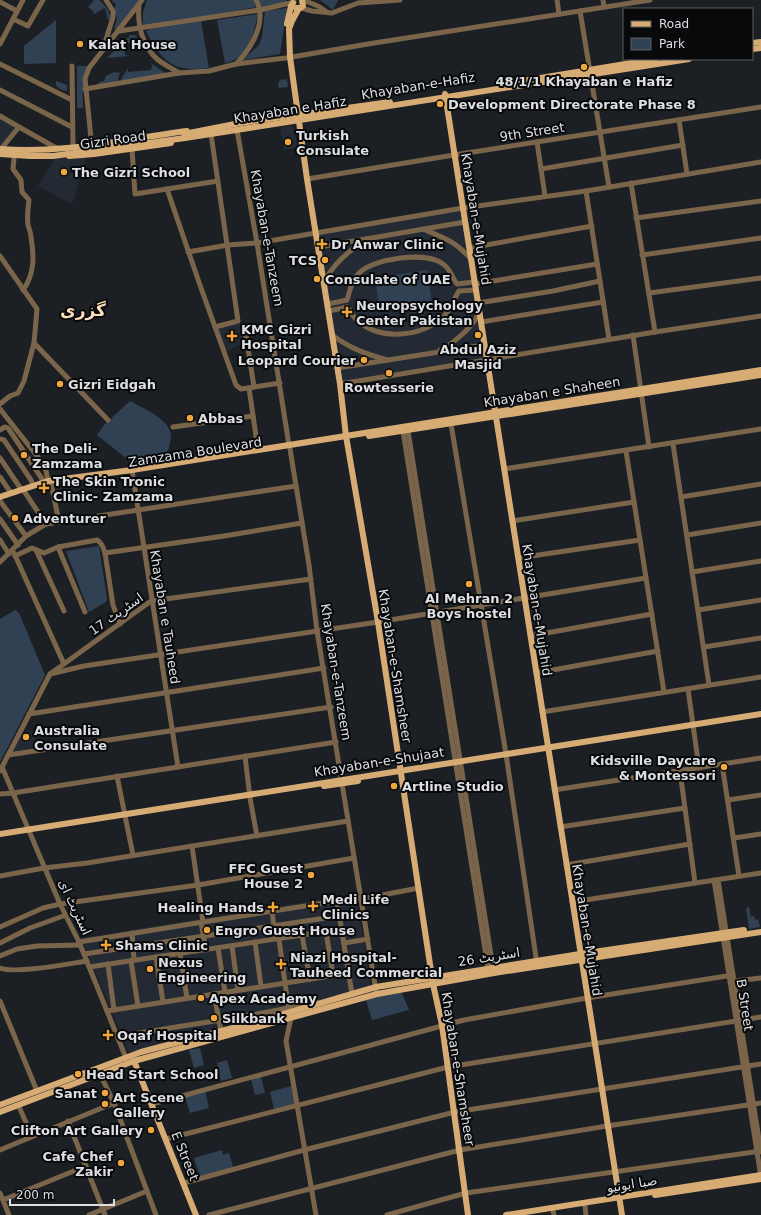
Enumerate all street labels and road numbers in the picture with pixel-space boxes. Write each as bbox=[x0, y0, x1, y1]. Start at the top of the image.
street label: Khayaban-e-Hafiz bbox=[360, 70, 476, 102]
street label: Khayaban e Hafiz bbox=[233, 94, 348, 126]
street label: 9th Street bbox=[499, 119, 565, 145]
street label: Gizri Road bbox=[79, 128, 147, 152]
street label: Khayaban-e-Mujahid bbox=[458, 152, 494, 286]
street label: Khayaban-e-Tanzeem bbox=[248, 168, 286, 308]
street label: Khayaban e Shaheen bbox=[483, 374, 621, 410]
street label: Zamzama Boulevard bbox=[127, 434, 263, 470]
street label: Khayaban-e-Mujahid bbox=[519, 543, 555, 677]
street label: Khayaban e Tauheed bbox=[147, 549, 183, 685]
street label: Khayaban-e-Shamsheer bbox=[375, 588, 415, 745]
street label: اسٹریٹ 17 bbox=[86, 590, 147, 639]
street label: Khayaban-e-Tanzeem bbox=[318, 602, 354, 742]
street label: Khayaban-e-Shujaat bbox=[313, 744, 445, 780]
street label: Khayaban-e-Mujahid bbox=[569, 863, 605, 997]
street label: اسٹریٹ ای bbox=[55, 877, 94, 938]
street label: اسٹریٹ 26 bbox=[457, 945, 521, 970]
street label: B Street bbox=[733, 978, 757, 1032]
street label: Khayaban-e-Shamsheer bbox=[438, 991, 478, 1148]
street label: E Street bbox=[168, 1129, 202, 1183]
street label: صبا ایونیو bbox=[605, 1173, 659, 1197]

